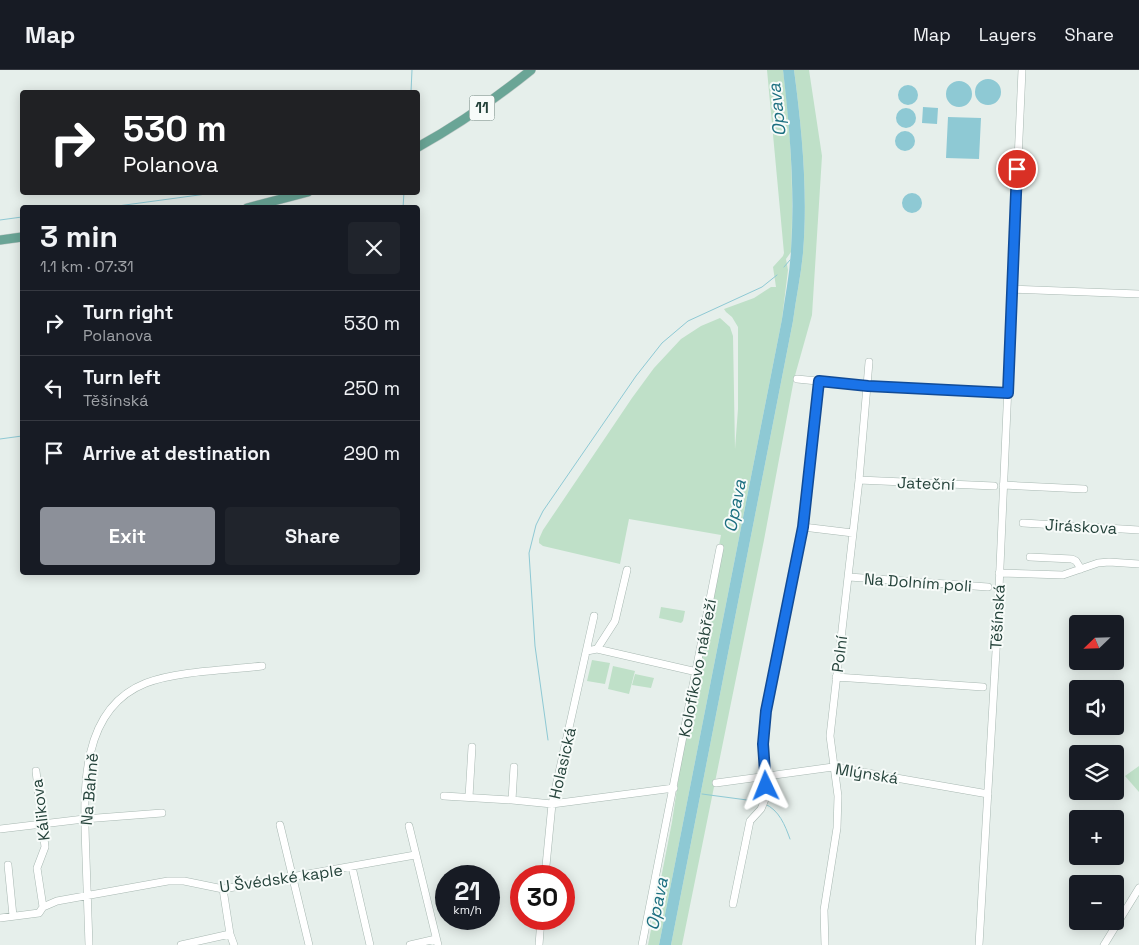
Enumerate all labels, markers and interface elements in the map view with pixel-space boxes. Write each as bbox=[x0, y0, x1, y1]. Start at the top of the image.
text: Map bbox=[25, 19, 75, 50]
text: Map bbox=[913, 23, 951, 46]
text: Layers bbox=[979, 23, 1036, 46]
text: Share bbox=[1064, 23, 1114, 46]
water label: Opava bbox=[762, 82, 791, 138]
road number: 11 bbox=[470, 96, 494, 120]
text: 530 m bbox=[123, 107, 227, 151]
icon: right bbox=[40, 110, 105, 175]
pin bbox=[996, 148, 1038, 190]
text: Polanova bbox=[123, 150, 218, 178]
icon: arrive bbox=[1003, 155, 1031, 183]
text: 3 min bbox=[40, 217, 118, 256]
button: close bbox=[348, 222, 400, 274]
text: 1.1 km · 07:31 bbox=[40, 256, 134, 277]
text: Turn right bbox=[83, 300, 173, 325]
icon: right bbox=[40, 309, 68, 337]
text: 530 m bbox=[344, 311, 400, 336]
text: Polanova bbox=[83, 325, 152, 346]
text: Turn left bbox=[83, 365, 161, 390]
icon: left bbox=[40, 374, 68, 402]
text: 250 m bbox=[344, 376, 400, 401]
text: Těšínská bbox=[83, 390, 149, 411]
icon: arrive bbox=[40, 439, 68, 467]
text: Arrive at destination bbox=[83, 441, 271, 466]
text: 290 m bbox=[344, 441, 400, 466]
street label: Jateční bbox=[897, 472, 955, 495]
water label: Opava bbox=[718, 477, 751, 534]
button: Exit bbox=[40, 507, 215, 565]
button: Share bbox=[225, 507, 400, 565]
street label: Jiráskova bbox=[1044, 514, 1118, 539]
street label: Na Dolním poli bbox=[863, 568, 973, 597]
street label: Těšínská bbox=[985, 584, 1010, 650]
street label: Kolofíkovo nábřeží bbox=[674, 597, 721, 739]
north arrow bbox=[1069, 615, 1124, 670]
map controls bbox=[1069, 615, 1124, 930]
street label: Polní bbox=[827, 634, 852, 674]
button: sound bbox=[1069, 680, 1124, 735]
street label: Holasická bbox=[544, 725, 581, 801]
button: layers bbox=[1069, 745, 1124, 800]
street label: Na Bahně bbox=[76, 752, 103, 826]
street label: Mlýnská bbox=[834, 758, 900, 789]
position arrow bbox=[739, 759, 791, 811]
street label: Kálikova bbox=[26, 778, 55, 842]
button: + bbox=[1069, 810, 1124, 865]
street label: U Švédské kaple bbox=[218, 859, 344, 898]
speed limit sign: 30 bbox=[510, 865, 575, 930]
text: 21 bbox=[454, 875, 481, 907]
water label: Opava bbox=[640, 875, 673, 932]
button: − bbox=[1069, 875, 1124, 930]
text: km/h bbox=[453, 902, 482, 918]

